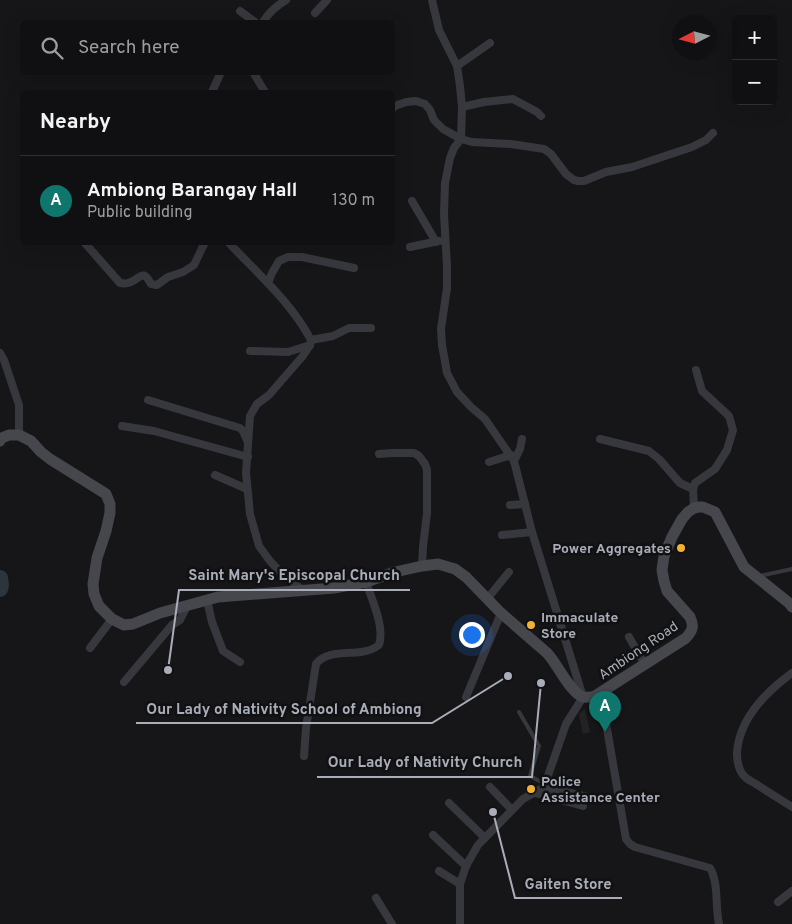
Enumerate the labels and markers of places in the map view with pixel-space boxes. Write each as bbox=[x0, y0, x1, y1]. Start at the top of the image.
place label: Power Aggregates bbox=[552, 541, 671, 558]
marker: Power Aggregates bbox=[675, 542, 687, 554]
callout: Saint Mary's Episcopal Church bbox=[179, 560, 410, 590]
place label: Immaculate Store bbox=[541, 610, 618, 643]
marker: Immaculate Store bbox=[525, 619, 537, 631]
pin: A bbox=[589, 691, 621, 732]
callout: Our Lady of Nativity School of Ambiong bbox=[136, 693, 432, 723]
callout: Our Lady of Nativity Church bbox=[317, 747, 532, 777]
place label: Police Assistance Center bbox=[541, 774, 660, 807]
marker: Police Assistance Center bbox=[525, 783, 537, 795]
callout: Gaiten Store bbox=[515, 868, 622, 898]

